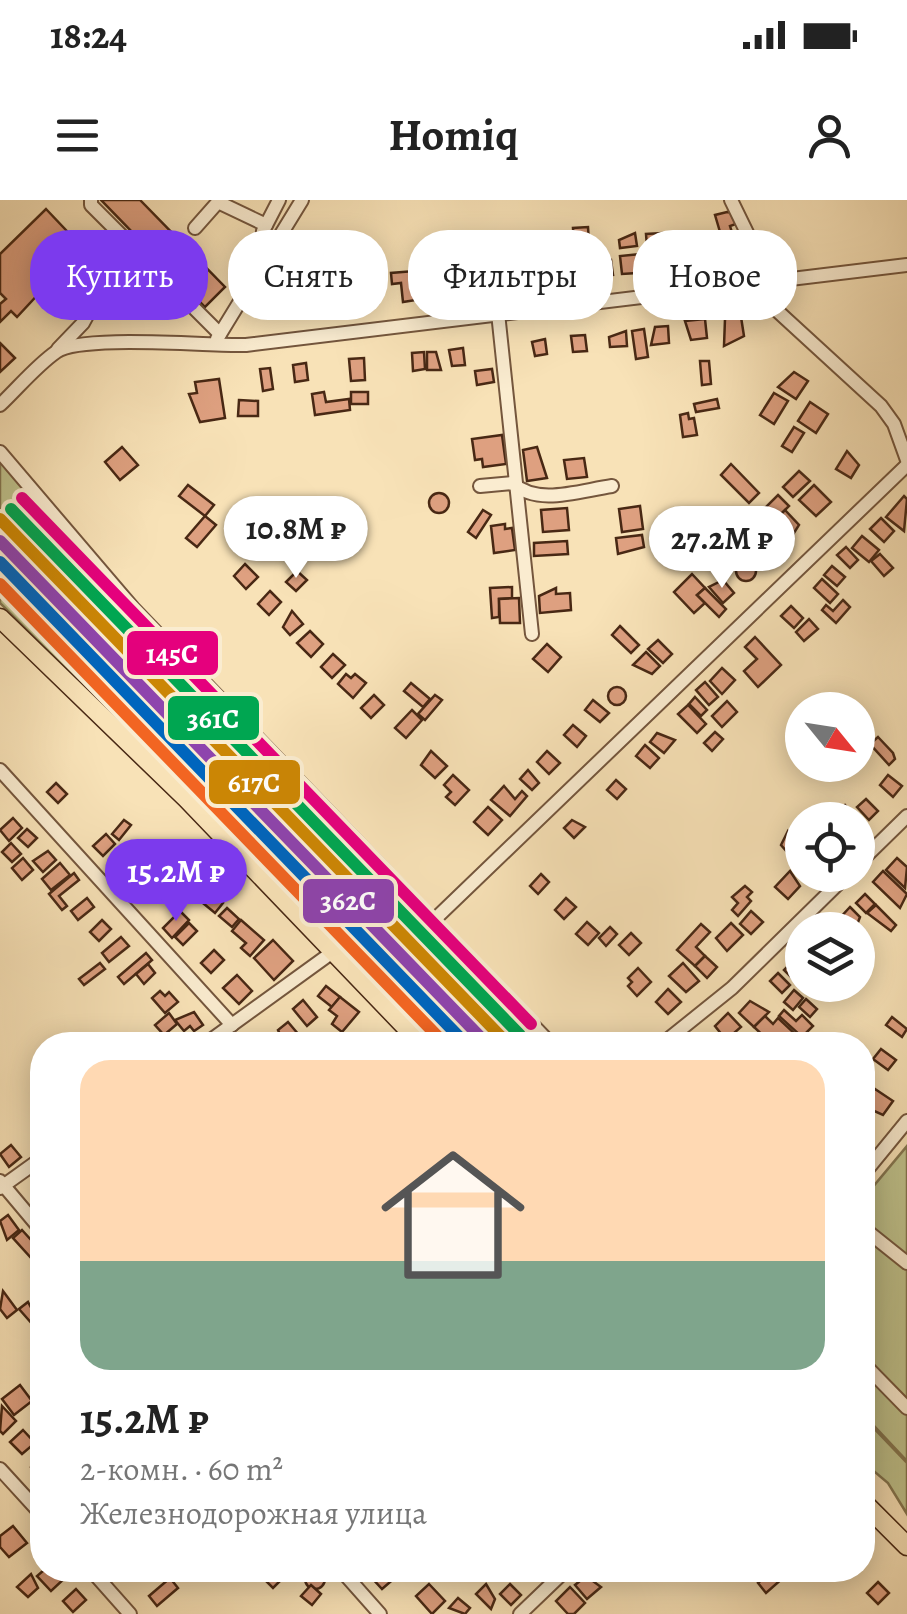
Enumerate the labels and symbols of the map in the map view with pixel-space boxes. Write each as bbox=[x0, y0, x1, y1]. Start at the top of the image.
pin: 10.8M ₽ bbox=[204, 496, 388, 581]
pin: 27.2M ₽ bbox=[630, 506, 814, 591]
line badge: 145С bbox=[125, 629, 220, 677]
text: 145С bbox=[146, 635, 198, 673]
north arrow bbox=[785, 692, 875, 782]
line badge: 361С bbox=[166, 694, 261, 742]
text: 361С bbox=[187, 700, 239, 738]
line badge: 617C bbox=[207, 758, 302, 806]
text: 617C bbox=[228, 764, 280, 802]
pin: 15.2M ₽ bbox=[84, 839, 268, 924]
line badge: 362С bbox=[301, 877, 396, 925]
text: 362С bbox=[320, 882, 376, 920]

